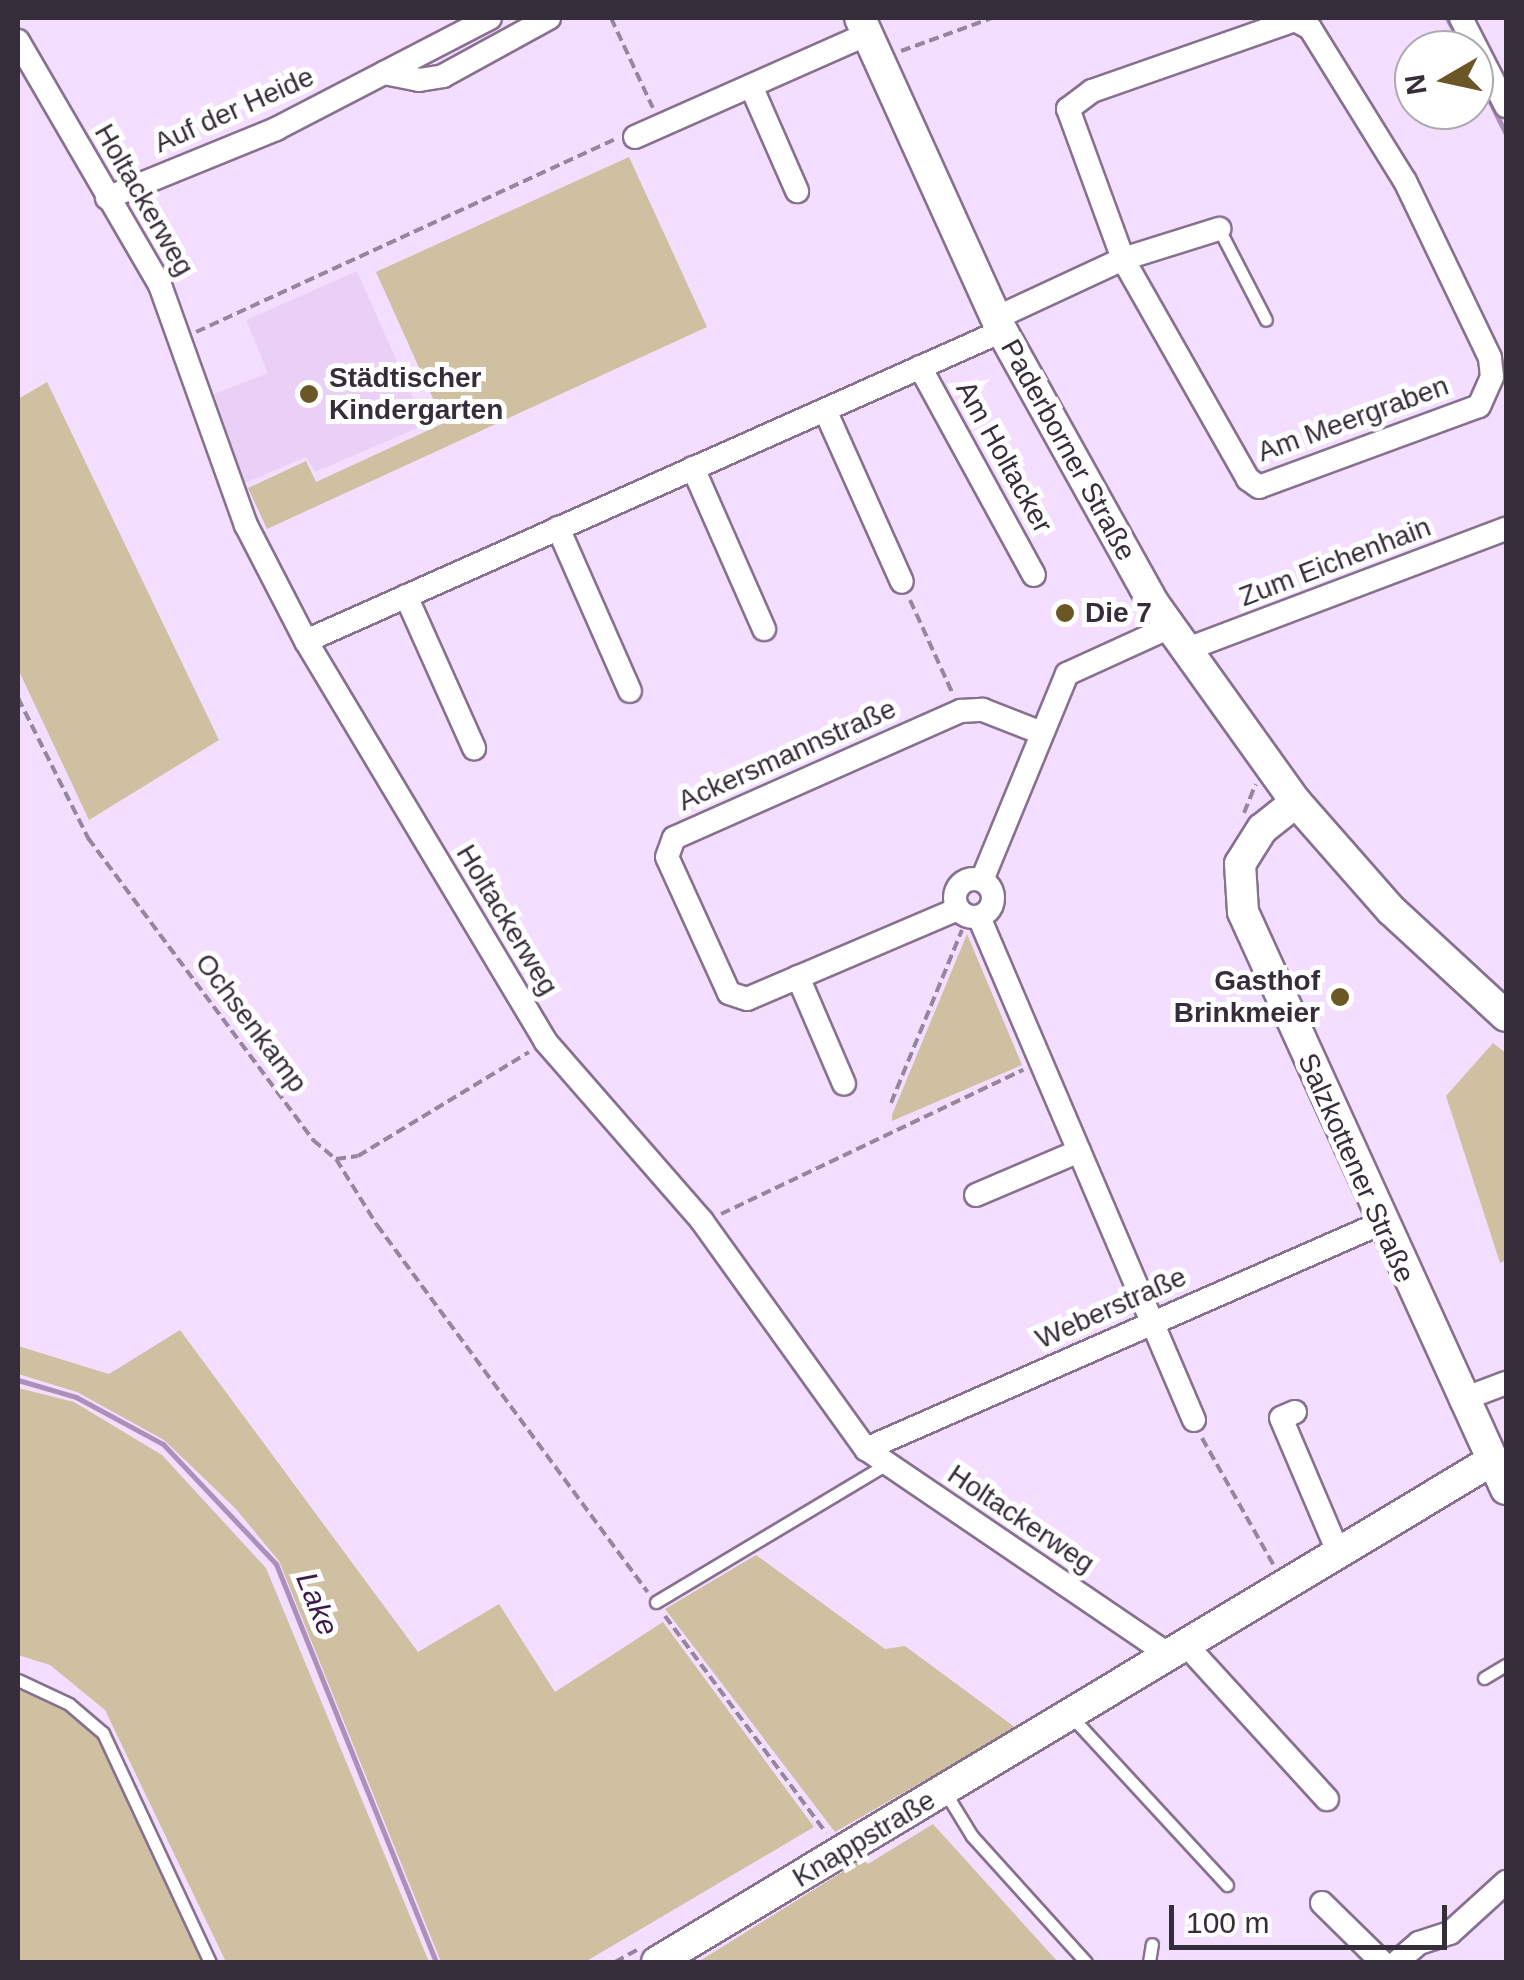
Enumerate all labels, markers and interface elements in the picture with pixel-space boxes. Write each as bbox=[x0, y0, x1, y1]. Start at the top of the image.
north arrow bbox=[1394, 30, 1494, 130]
street label: Auf der Heide bbox=[149, 60, 319, 160]
text: N bbox=[1399, 72, 1433, 97]
street label: Holtackerweg bbox=[87, 118, 201, 282]
street label: Paderborner Straße bbox=[993, 334, 1143, 566]
place label: Städtischer Kindergarten bbox=[329, 361, 503, 427]
street label: Am Meergraben bbox=[1253, 369, 1453, 469]
street label: Am Holtacker bbox=[949, 375, 1059, 539]
marker: Städtischer Kindergarten bbox=[298, 383, 320, 405]
street label: Zum Eichenhain bbox=[1235, 510, 1435, 614]
place label: Die 7 bbox=[1085, 596, 1152, 630]
marker: Die 7 bbox=[1054, 602, 1076, 624]
street label: Ackersmannstraße bbox=[673, 692, 901, 818]
street label: Holtackerweg bbox=[449, 839, 565, 1001]
street label: Ochsenkamp bbox=[188, 947, 314, 1099]
place label: Gasthof Brinkmeier bbox=[1174, 964, 1320, 1030]
marker: Gasthof Brinkmeier bbox=[1329, 986, 1351, 1008]
street label: Salzkottener Straße bbox=[1290, 1048, 1422, 1288]
street label: Weberstraße bbox=[1030, 1260, 1192, 1356]
street label: Holtackerweg bbox=[941, 1458, 1101, 1580]
water label: Lake bbox=[288, 1567, 346, 1641]
street label: Knappstraße bbox=[787, 1783, 941, 1895]
scale bar bbox=[1174, 1885, 1452, 1947]
text: 100 m bbox=[1186, 1906, 1269, 1939]

